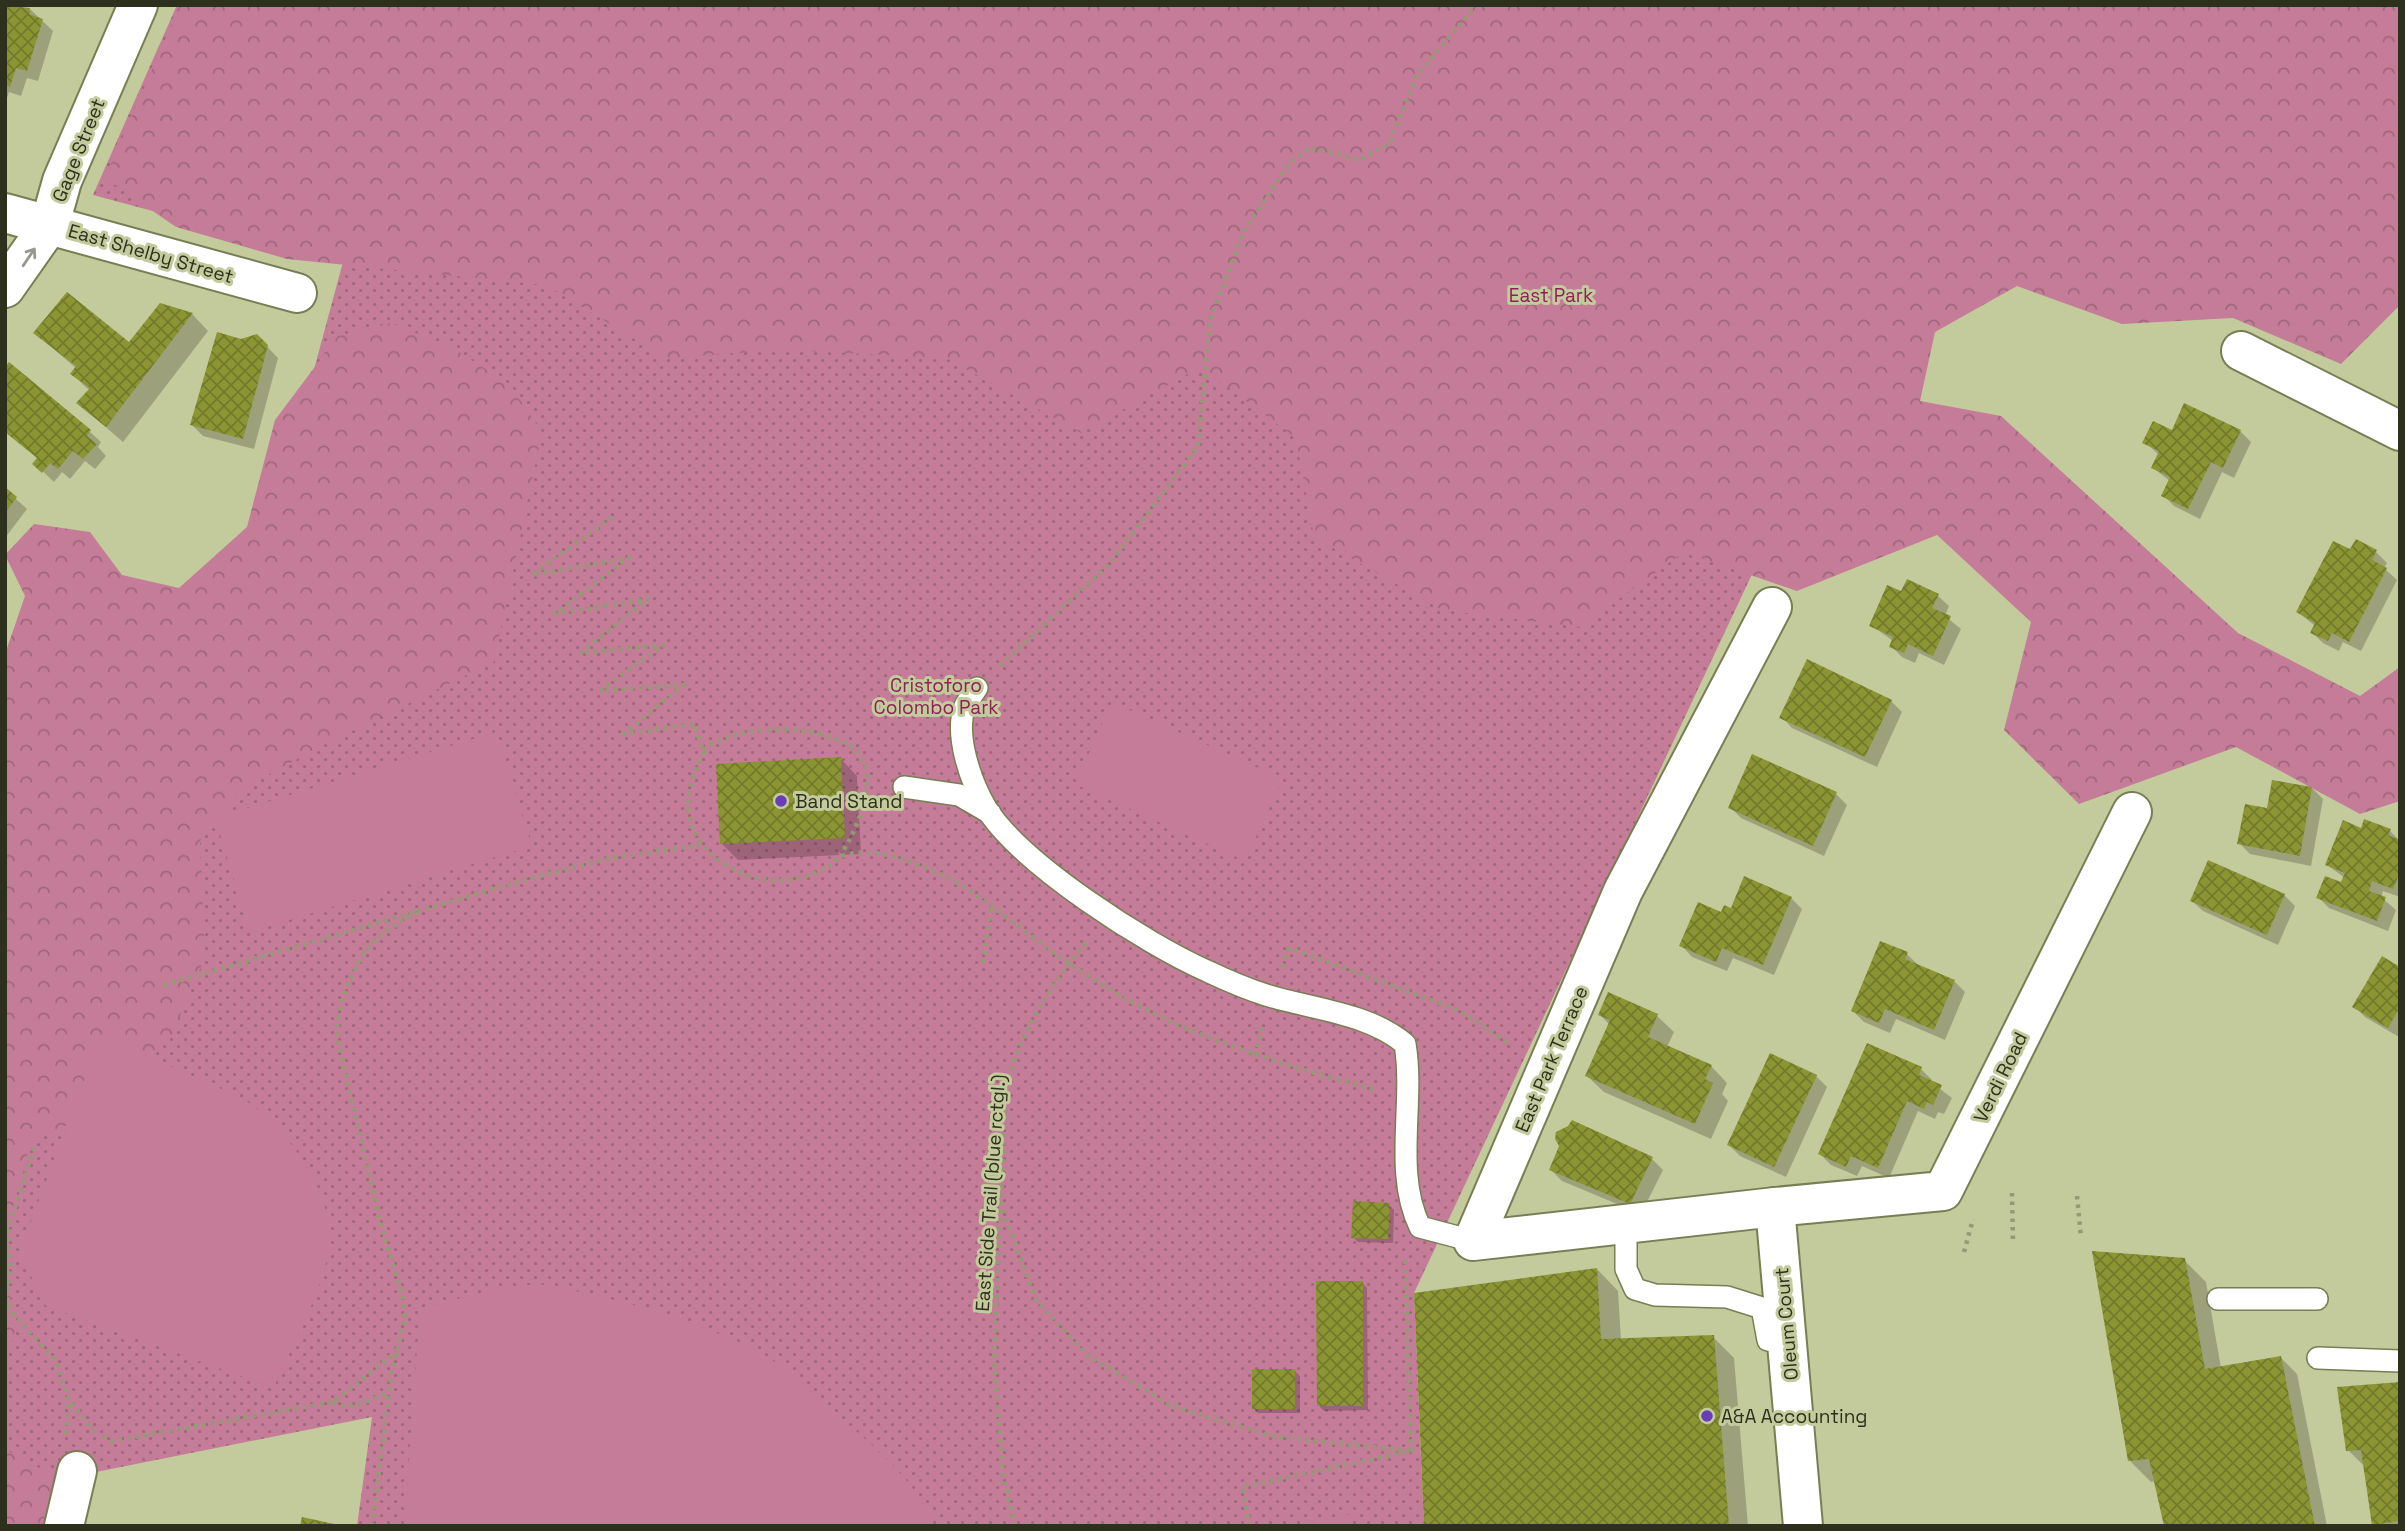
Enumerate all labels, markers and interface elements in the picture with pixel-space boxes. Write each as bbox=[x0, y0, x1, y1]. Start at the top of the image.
street label: Gage Street bbox=[46, 95, 111, 206]
street label: East Shelby Street bbox=[65, 218, 236, 289]
one-way arrow bbox=[22, 248, 36, 267]
park label: East Park bbox=[1509, 283, 1593, 308]
park label: Cristoforo Colombo Park bbox=[873, 673, 999, 720]
place label: Band Stand bbox=[795, 789, 902, 814]
marker: Band Stand bbox=[773, 793, 789, 809]
street label: East Park Terrace bbox=[1509, 982, 1594, 1136]
street label: Verdi Road bbox=[1968, 1028, 2033, 1127]
street label: East Side Trail (blue rctgl.) bbox=[970, 1074, 1011, 1312]
street label: Oleum Court bbox=[1769, 1267, 1804, 1381]
place label: A&A Accounting bbox=[1721, 1404, 1867, 1429]
marker: A&A Accounting bbox=[1699, 1408, 1715, 1424]

